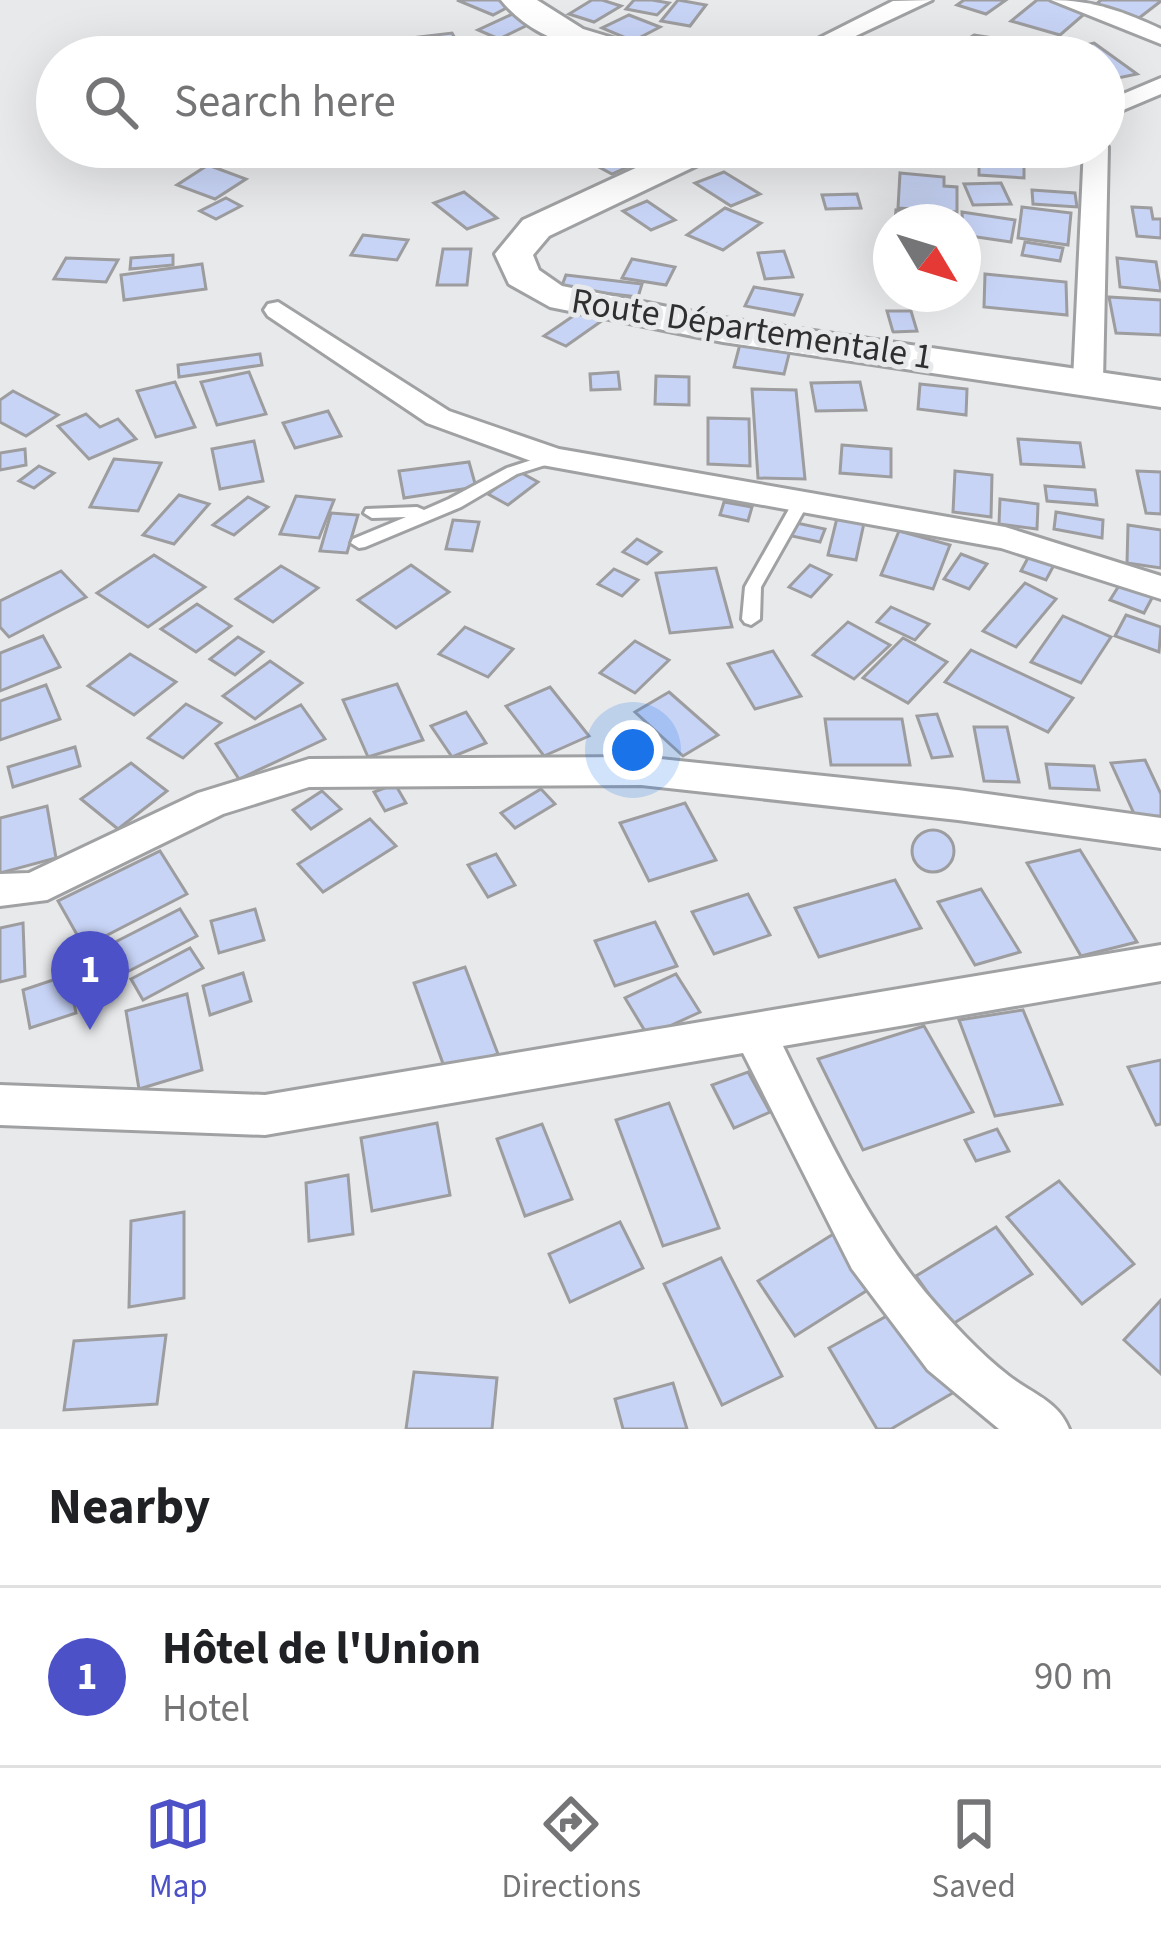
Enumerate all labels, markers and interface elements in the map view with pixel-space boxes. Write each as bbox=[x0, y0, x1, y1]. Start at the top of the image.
search box bbox=[36, 36, 1125, 168]
icon: search bbox=[78, 69, 144, 135]
text: Search here bbox=[174, 70, 396, 134]
north arrow bbox=[873, 204, 981, 312]
street label: Route Départementale 1 bbox=[568, 275, 936, 383]
your location bbox=[603, 720, 663, 780]
pin: 1 bbox=[51, 931, 129, 1030]
text: Nearby bbox=[48, 1471, 210, 1543]
text: Hôtel de l'Union bbox=[162, 1617, 481, 1681]
text: 1 bbox=[77, 1649, 97, 1705]
text: 90 m bbox=[1034, 1649, 1113, 1705]
text: Hotel bbox=[162, 1681, 250, 1737]
tab: Map bbox=[145, 1791, 211, 1910]
tab: Directions bbox=[502, 1791, 641, 1910]
tab: Saved bbox=[932, 1791, 1016, 1910]

